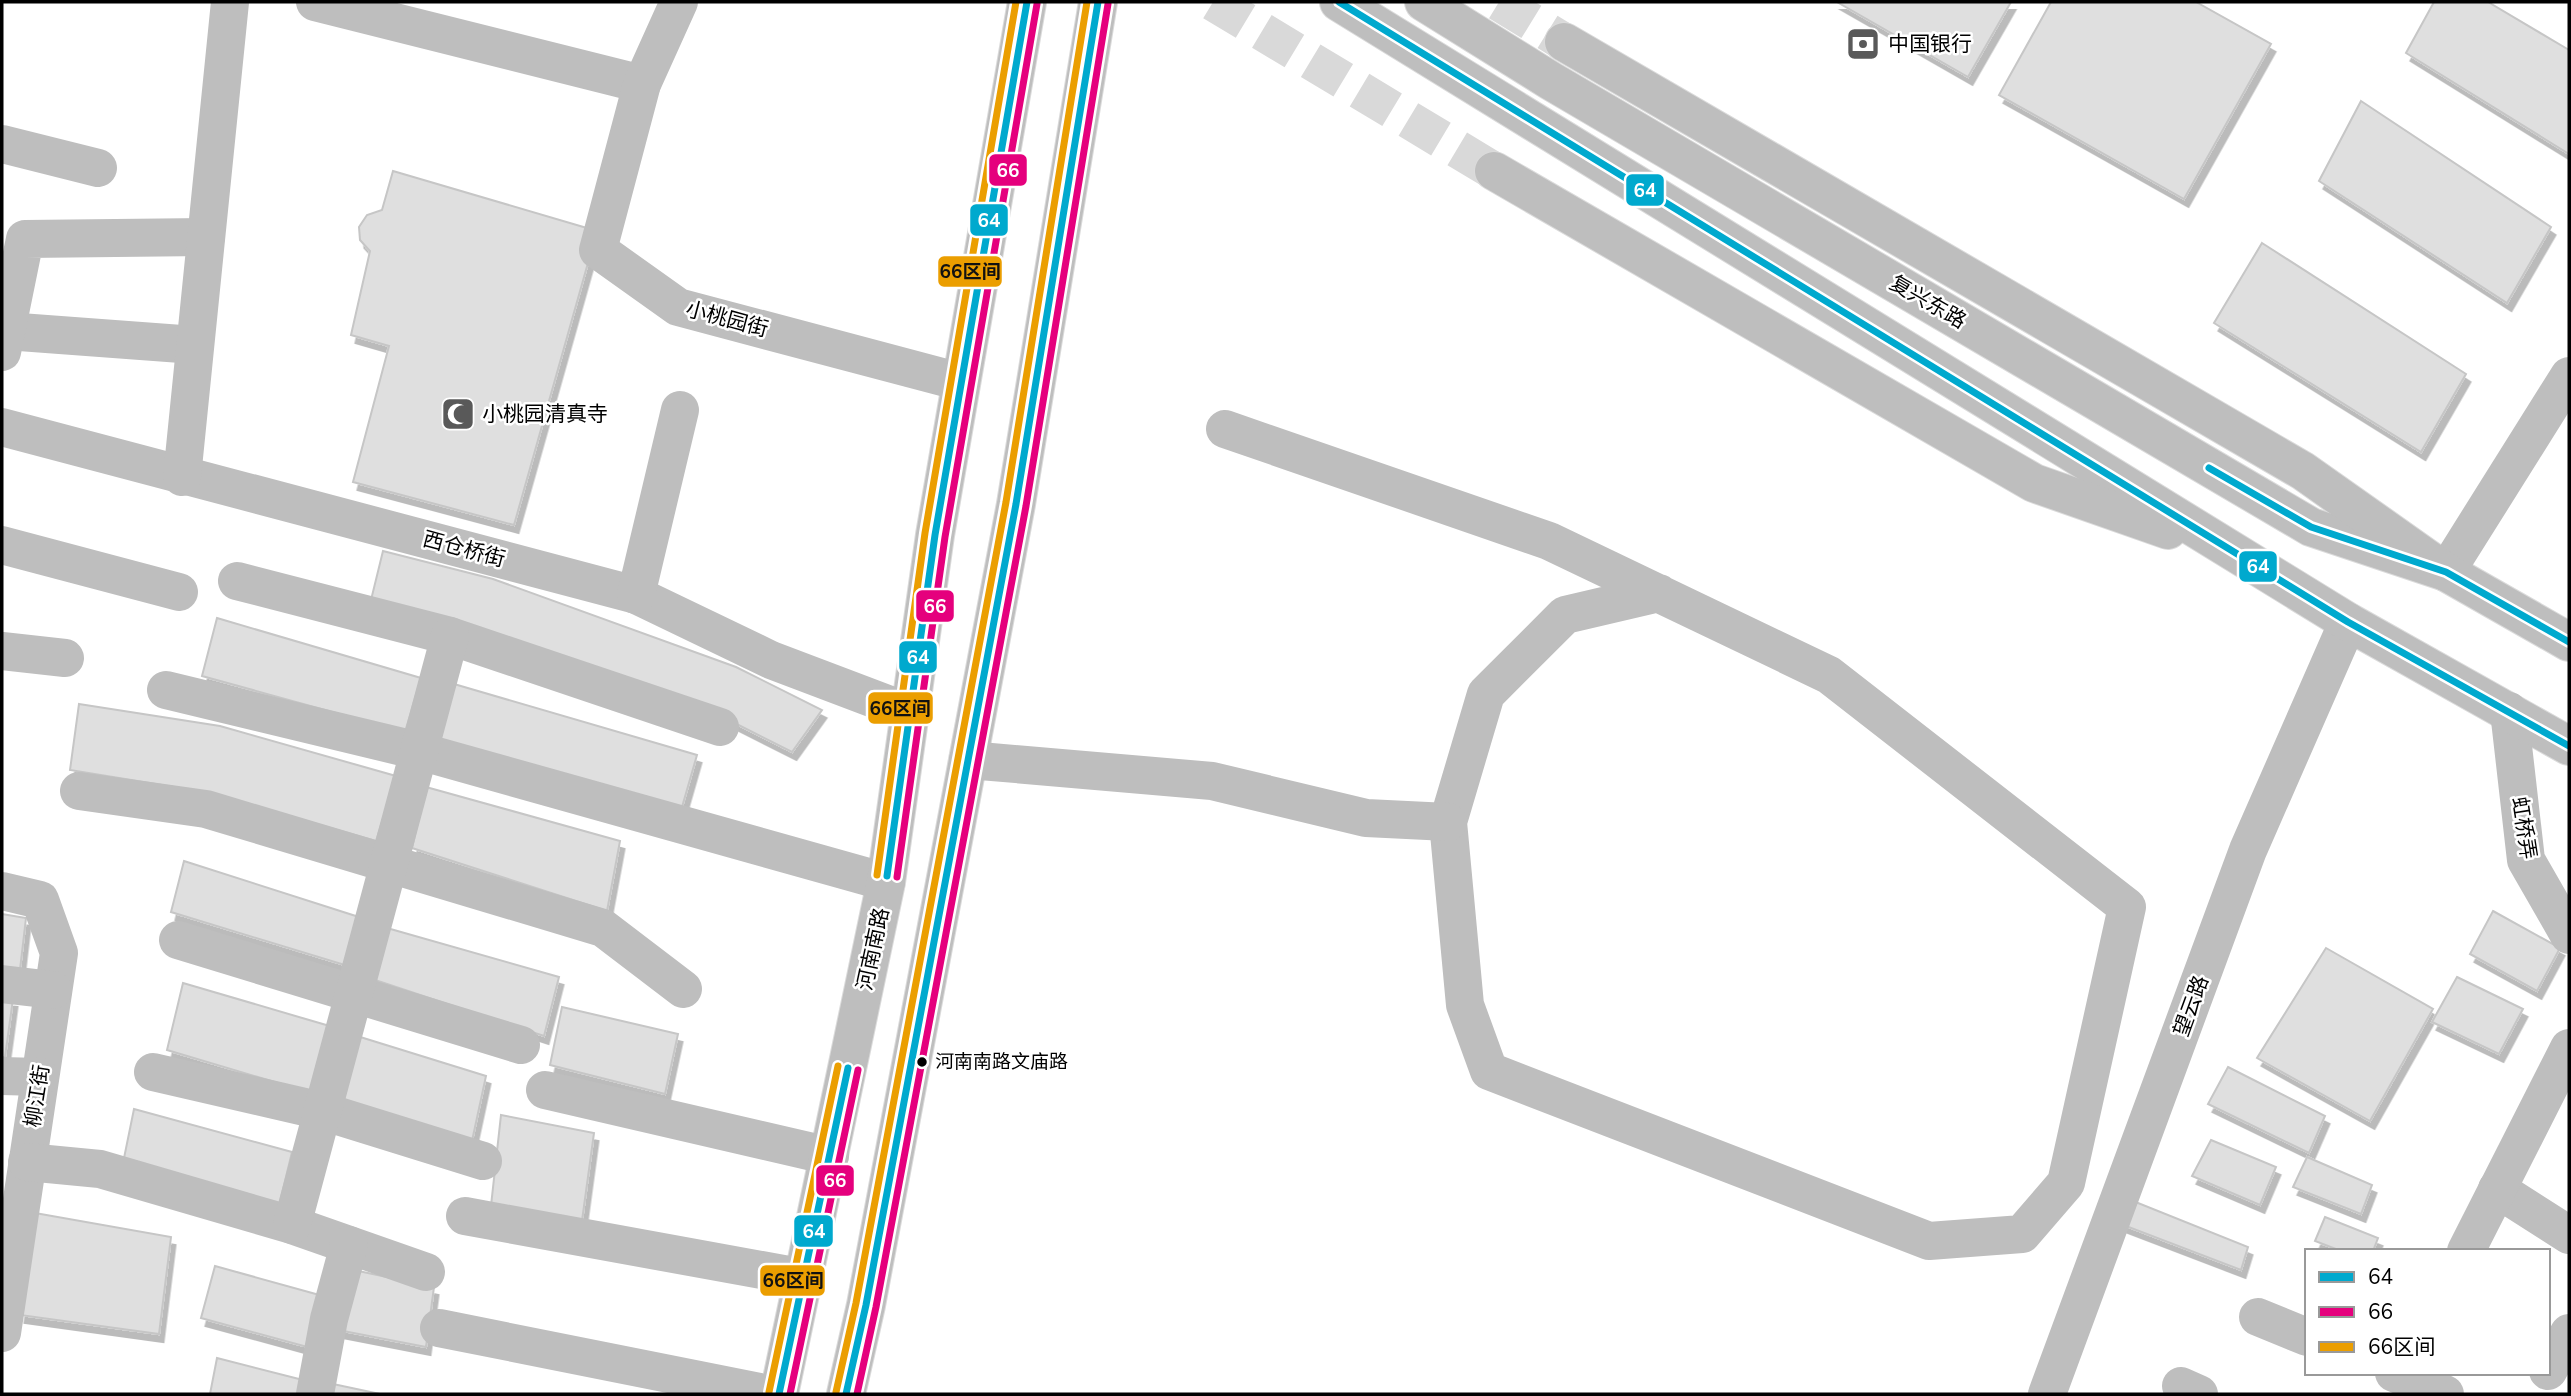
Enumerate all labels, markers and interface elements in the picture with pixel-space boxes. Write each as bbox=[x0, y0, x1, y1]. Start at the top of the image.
bank icon: 中国银行 bbox=[1844, 25, 1882, 63]
place label: 中国银行 bbox=[1888, 30, 1972, 58]
line badge: 66 bbox=[988, 153, 1028, 187]
text: 66 bbox=[997, 158, 1019, 184]
line badge: 64 bbox=[1625, 173, 1665, 207]
text: 64 bbox=[1634, 178, 1656, 204]
line badge: 64 bbox=[969, 203, 1009, 237]
text: 64 bbox=[978, 208, 1000, 234]
line badge: 66区间 bbox=[937, 255, 1003, 288]
text: 66区间 bbox=[940, 259, 1000, 285]
street label: 复兴东路 bbox=[1885, 269, 1971, 335]
street label: 小桃园街 bbox=[683, 295, 771, 343]
mosque icon: 小桃园清真寺 bbox=[439, 395, 477, 433]
place label: 小桃园清真寺 bbox=[482, 400, 608, 428]
street label: 西仓桥街 bbox=[420, 525, 508, 573]
line badge: 64 bbox=[2238, 550, 2278, 583]
text: 64 bbox=[2247, 554, 2269, 580]
line badge: 66 bbox=[915, 589, 955, 623]
text: 66 bbox=[924, 594, 946, 620]
line badge: 64 bbox=[898, 640, 938, 674]
text: 64 bbox=[907, 645, 929, 671]
line badge: 66区间 bbox=[867, 691, 934, 725]
text: 66区间 bbox=[870, 696, 930, 722]
street label: 虹桥弄 bbox=[2505, 795, 2543, 861]
street label: 河南南路 bbox=[851, 905, 895, 993]
street label: 望云路 bbox=[2167, 972, 2215, 1040]
place label: 河南南路文庙路 bbox=[935, 1049, 1068, 1075]
marker: 河南南路文庙路 bbox=[915, 1055, 929, 1069]
street label: 柳江街 bbox=[18, 1063, 56, 1129]
line badge: 66 bbox=[815, 1164, 855, 1197]
text: 66 bbox=[824, 1168, 846, 1194]
line badge: 64 bbox=[793, 1214, 834, 1248]
text: 64 bbox=[803, 1219, 825, 1245]
legend bbox=[2305, 1249, 2550, 1375]
text: 64 bbox=[2368, 1263, 2393, 1291]
line badge: 66区间 bbox=[759, 1264, 826, 1297]
text: 66区间 bbox=[763, 1268, 823, 1294]
text: 66 bbox=[2368, 1298, 2393, 1326]
text: 66区间 bbox=[2368, 1333, 2435, 1361]

